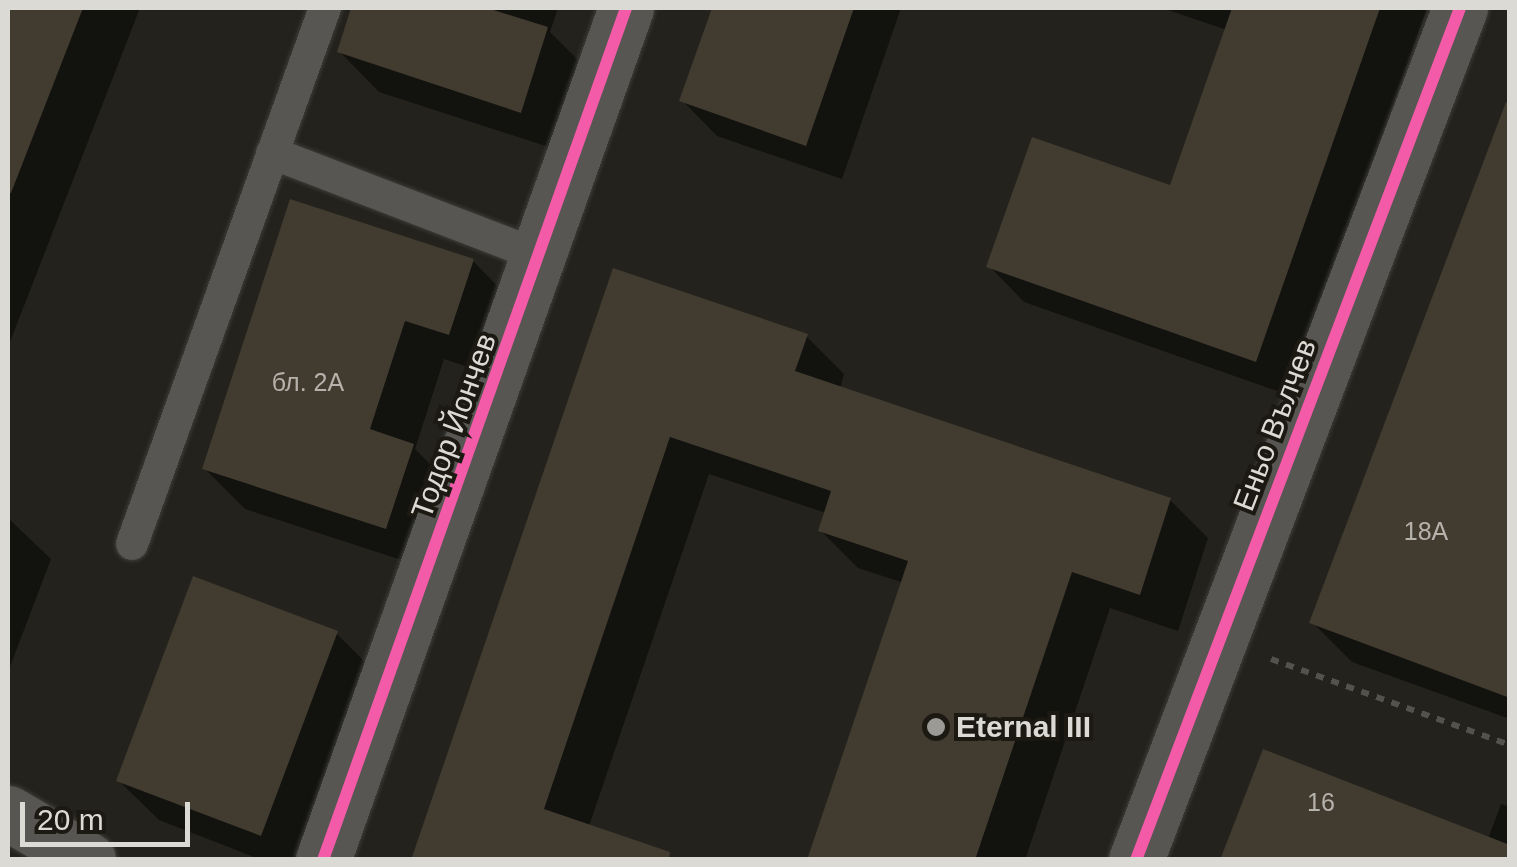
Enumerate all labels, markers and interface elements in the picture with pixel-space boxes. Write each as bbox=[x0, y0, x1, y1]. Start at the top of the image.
street label: Тодор Йончев bbox=[404, 329, 504, 523]
street label: Еньо Вълчев bbox=[1226, 334, 1324, 516]
house number: бл. 2А bbox=[272, 367, 344, 397]
house number: 18А bbox=[1404, 516, 1448, 546]
place label: Eternal III bbox=[956, 709, 1091, 745]
marker: Eternal III bbox=[925, 716, 947, 738]
scale bar bbox=[25, 782, 195, 844]
house number: 16 bbox=[1307, 787, 1335, 817]
text: 20 m bbox=[37, 803, 104, 836]

